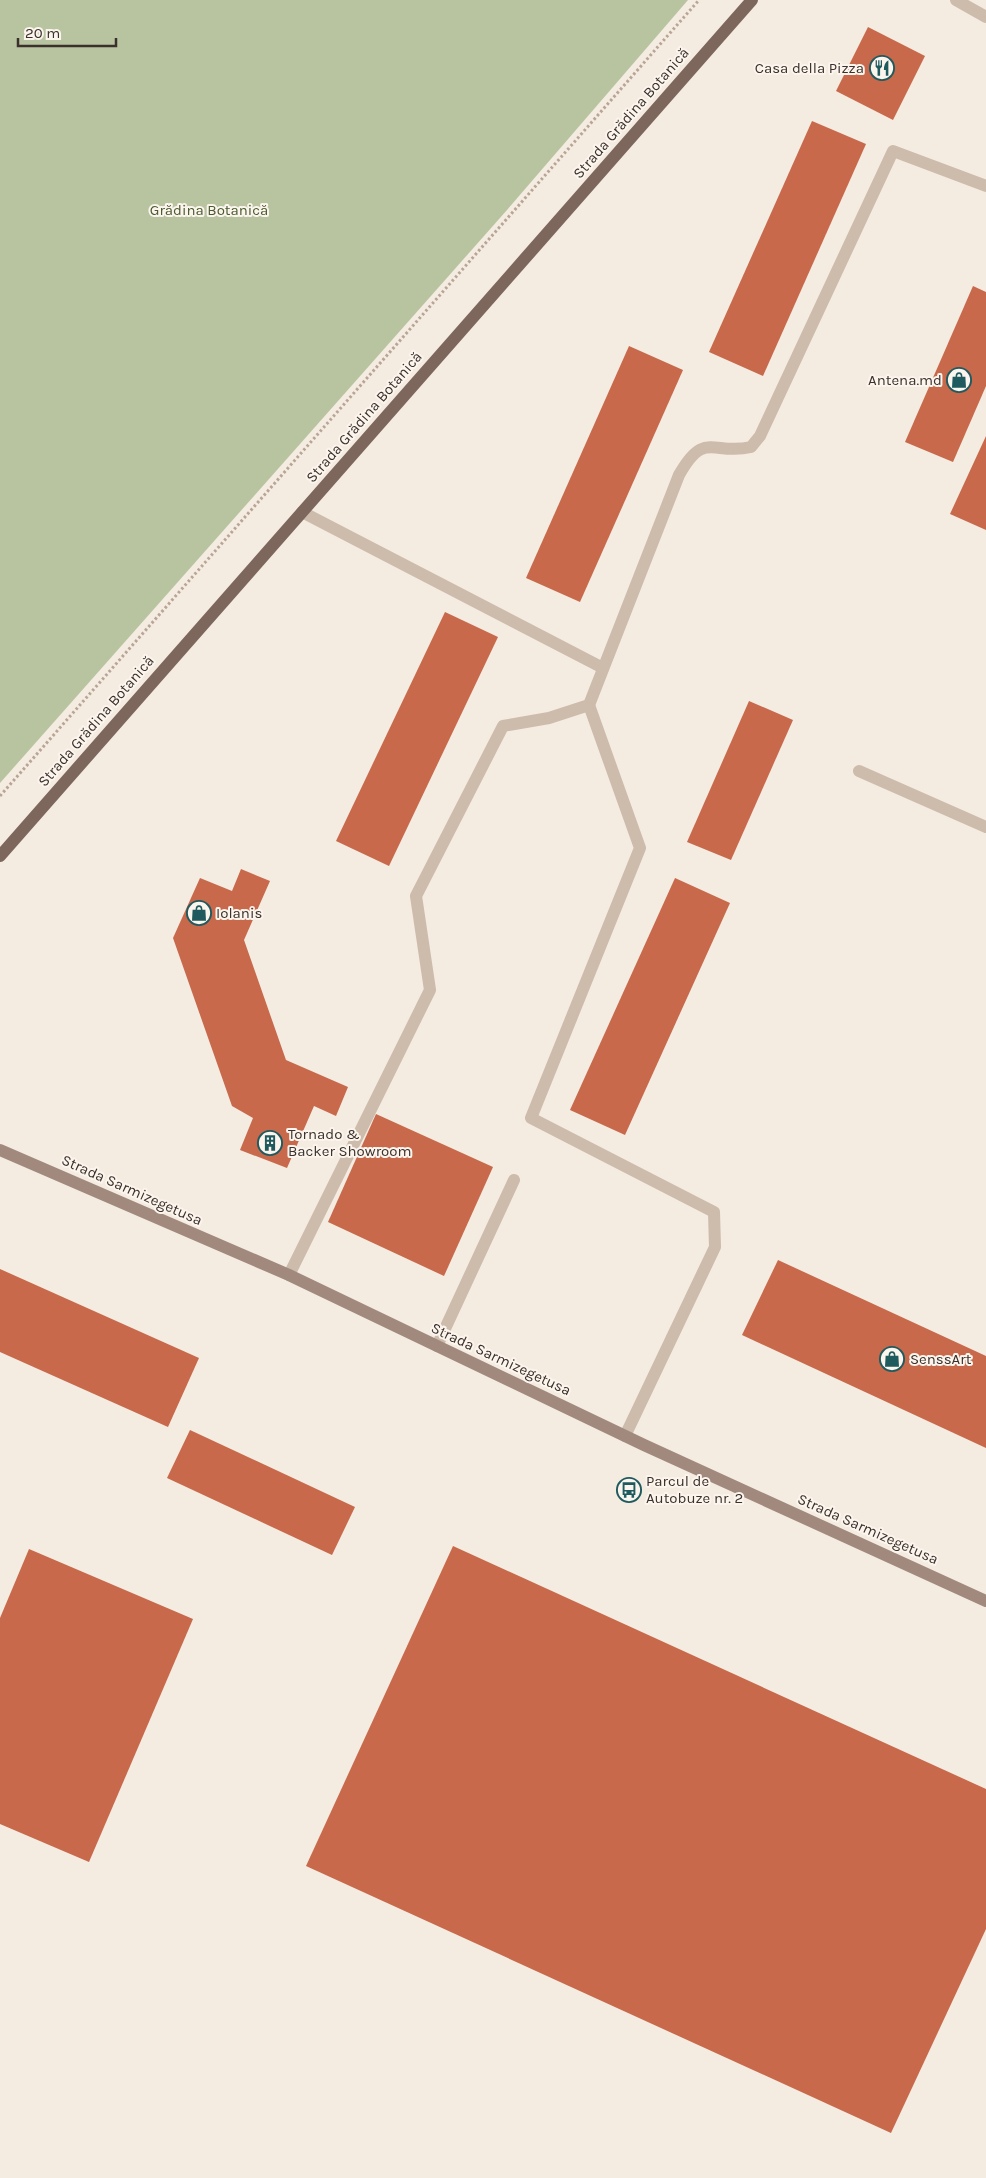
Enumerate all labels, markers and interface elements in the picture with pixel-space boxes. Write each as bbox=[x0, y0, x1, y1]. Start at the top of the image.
scale bar bbox=[18, 15, 115, 47]
text: 20 m bbox=[25, 24, 60, 42]
street label: Strada Grădina Botanică bbox=[569, 44, 693, 182]
restaurant icon: Casa della Pizza bbox=[869, 55, 895, 81]
place label: Casa della Pizza bbox=[755, 59, 864, 77]
park label: Grădina Botanică bbox=[150, 201, 268, 219]
street label: Strada Grădina Botanică bbox=[302, 348, 426, 486]
shop icon: Antena.md bbox=[946, 367, 972, 393]
place label: Antena.md bbox=[868, 371, 942, 389]
street label: Strada Grădina Botanică bbox=[34, 652, 158, 790]
shop icon: Iolanis bbox=[186, 900, 212, 926]
place label: Iolanis bbox=[216, 904, 262, 922]
place label: Tornado & Backer Showroom bbox=[288, 1125, 412, 1160]
building icon: Tornado & Backer Showroom bbox=[257, 1130, 283, 1156]
street label: Strada Sarmizegetusa bbox=[59, 1151, 205, 1229]
street label: Strada Sarmizegetusa bbox=[428, 1319, 574, 1399]
shop icon: SenssArt bbox=[879, 1346, 905, 1372]
place label: SenssArt bbox=[910, 1350, 972, 1368]
place label: Parcul de Autobuze nr. 2 bbox=[646, 1472, 743, 1507]
bus stop icon: Parcul de Autobuze nr. 2 bbox=[616, 1477, 642, 1503]
street label: Strada Sarmizegetusa bbox=[795, 1490, 941, 1568]

